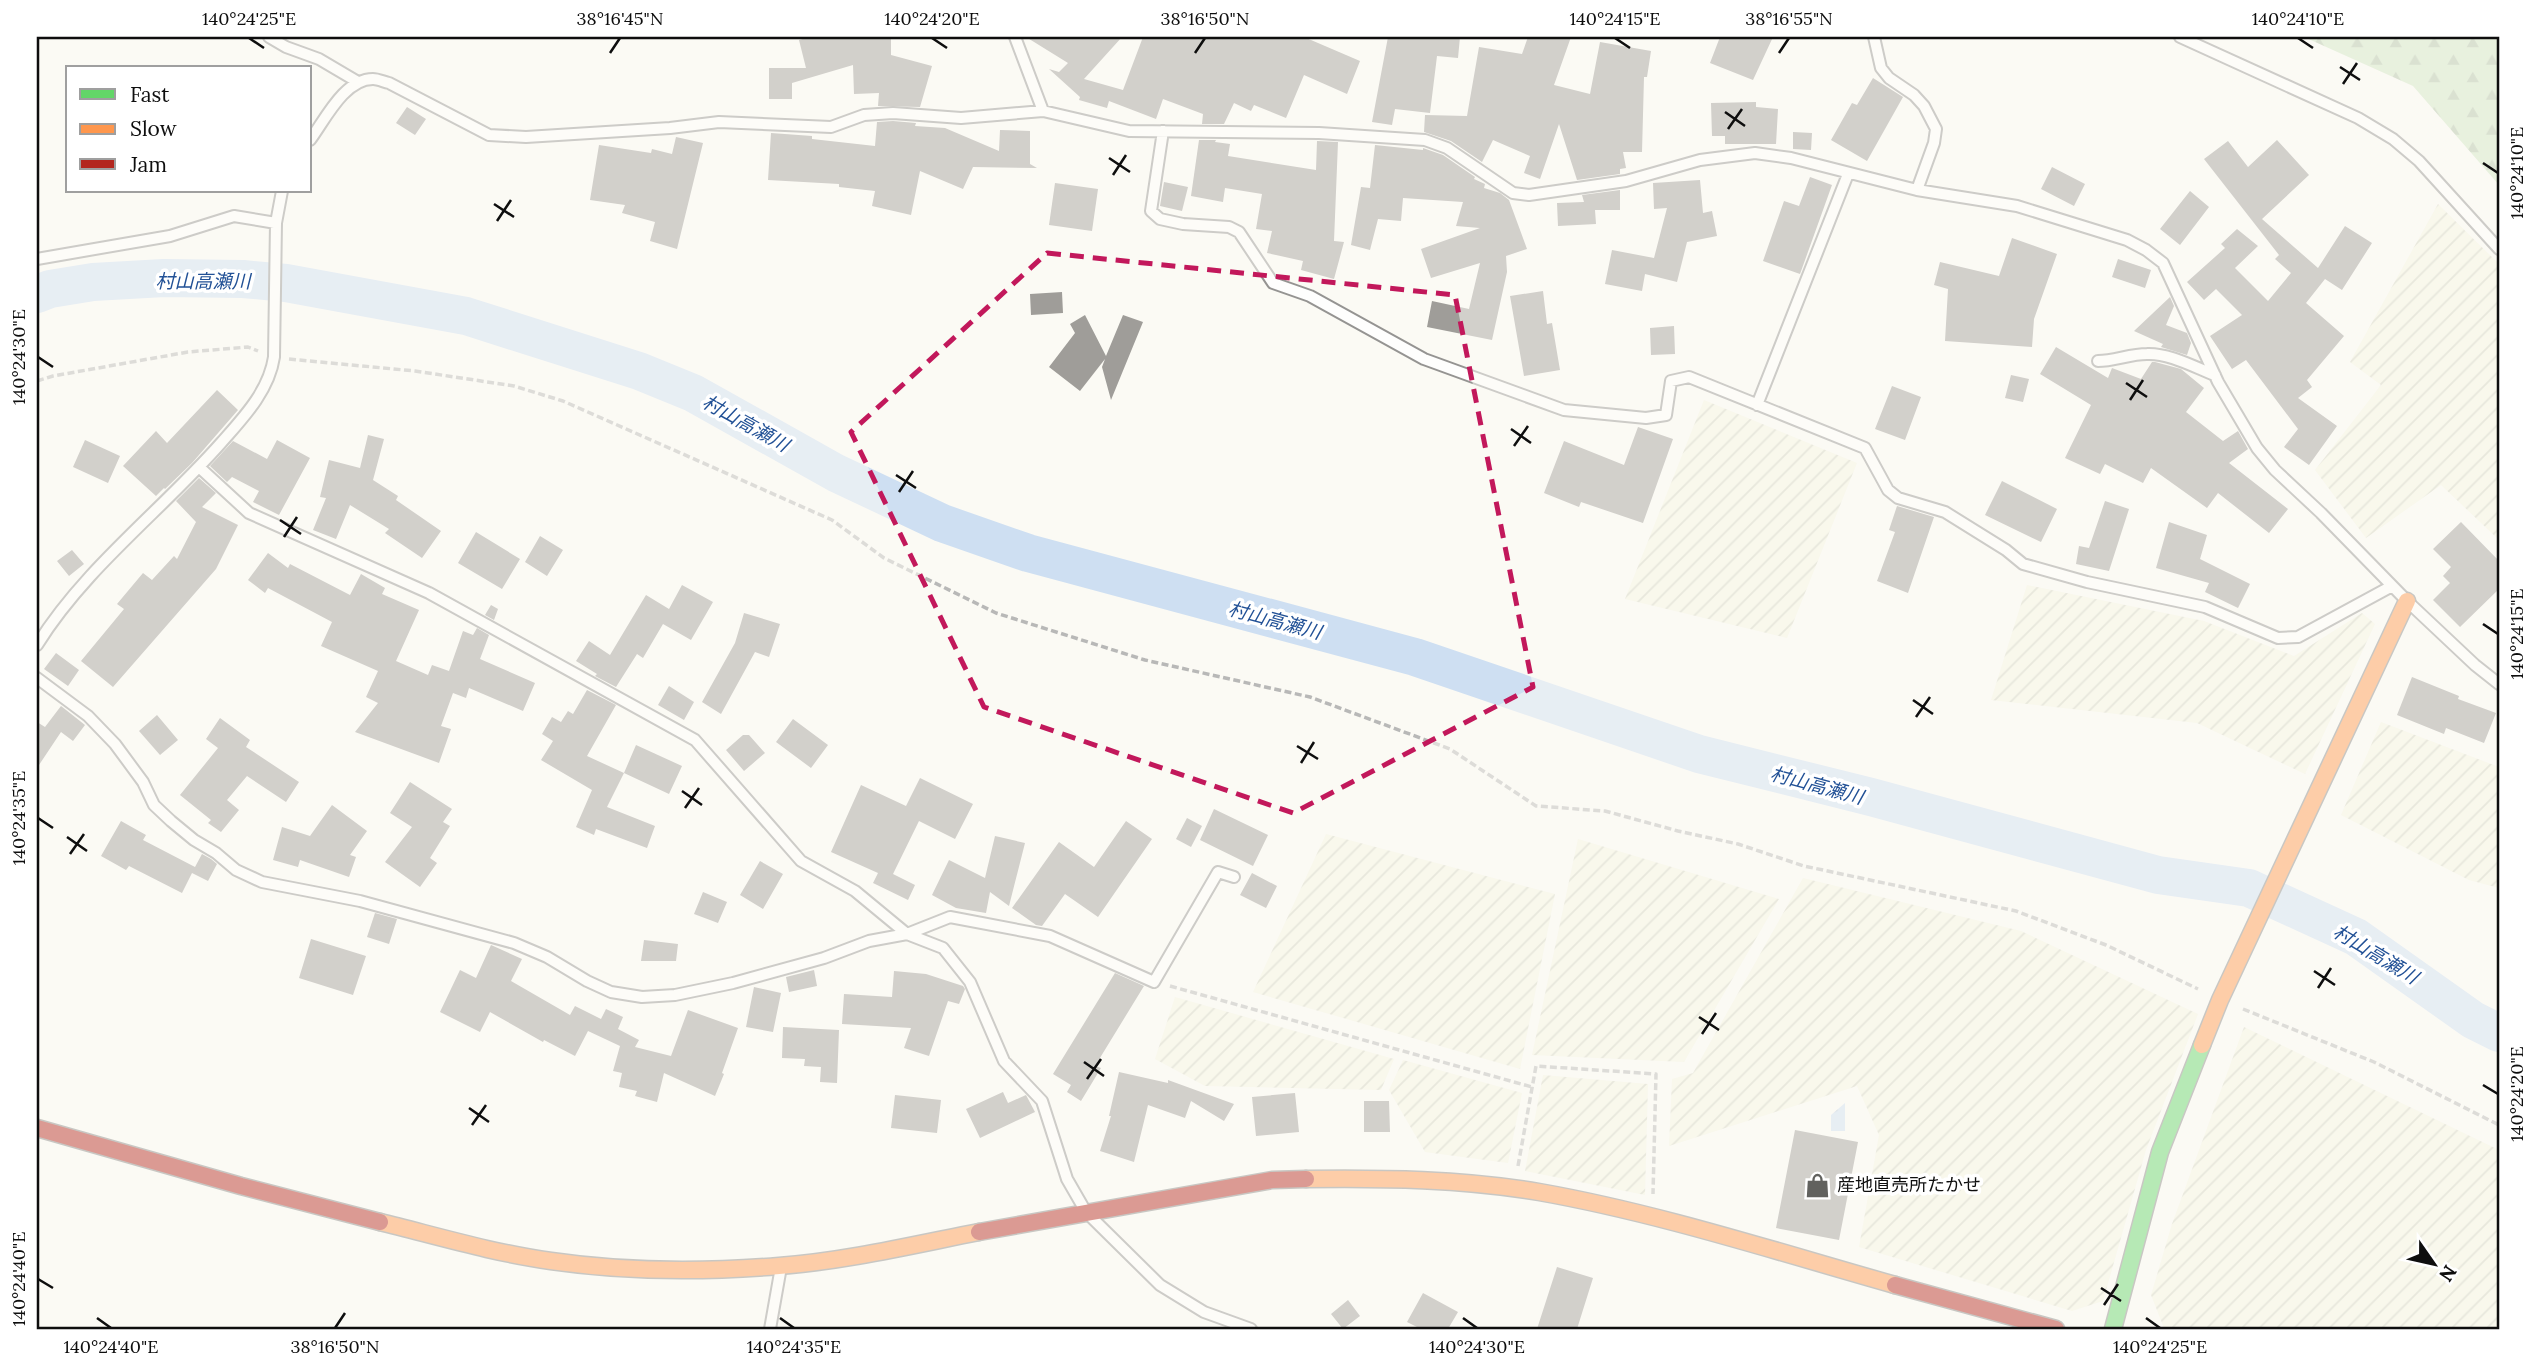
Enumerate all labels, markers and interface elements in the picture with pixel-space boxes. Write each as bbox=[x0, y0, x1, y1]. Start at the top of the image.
text: 140°24'25"E bbox=[202, 7, 296, 30]
text: 38°16'45"N bbox=[577, 7, 663, 30]
text: 140°24'20"E bbox=[884, 7, 980, 30]
text: 38°16'50"N bbox=[1160, 7, 1250, 30]
text: 140°24'15"E bbox=[1569, 7, 1661, 30]
text: 38°16'55"N bbox=[1745, 7, 1833, 30]
text: 140°24'10"E bbox=[2252, 7, 2344, 30]
legend bbox=[66, 66, 312, 192]
text: Fast bbox=[130, 81, 170, 108]
text: Slow bbox=[130, 115, 177, 142]
text: 140°24'10"E bbox=[2505, 127, 2528, 219]
text: Jam bbox=[129, 151, 167, 178]
water label: 村山高瀬川 bbox=[155, 269, 252, 293]
text: 140°24'30"E bbox=[7, 309, 30, 405]
water label: 村山高瀬川 bbox=[699, 389, 795, 457]
text: 140°24'15"E bbox=[2505, 588, 2528, 680]
water label: 村山高瀬川 bbox=[1226, 596, 1326, 644]
water label: 村山高瀬川 bbox=[1768, 761, 1868, 809]
text: 140°24'35"E bbox=[7, 771, 30, 865]
water label: 村山高瀬川 bbox=[2329, 919, 2425, 990]
text: 140°24'20"E bbox=[2505, 1046, 2528, 1142]
shop icon: 産地直売所たかせ bbox=[1803, 1171, 1831, 1199]
place label: 産地直売所たかせ bbox=[1837, 1173, 1981, 1196]
north arrow bbox=[2400, 1230, 2470, 1300]
text: 140°24'40"E bbox=[7, 1232, 30, 1326]
text: N bbox=[2434, 1261, 2462, 1287]
text: 140°24'40"E bbox=[64, 1335, 158, 1358]
text: 38°16'50"N bbox=[290, 1335, 380, 1358]
text: 140°24'35"E bbox=[747, 1335, 841, 1358]
text: 140°24'30"E bbox=[1429, 1335, 1525, 1358]
text: 140°24'25"E bbox=[2113, 1335, 2207, 1358]

